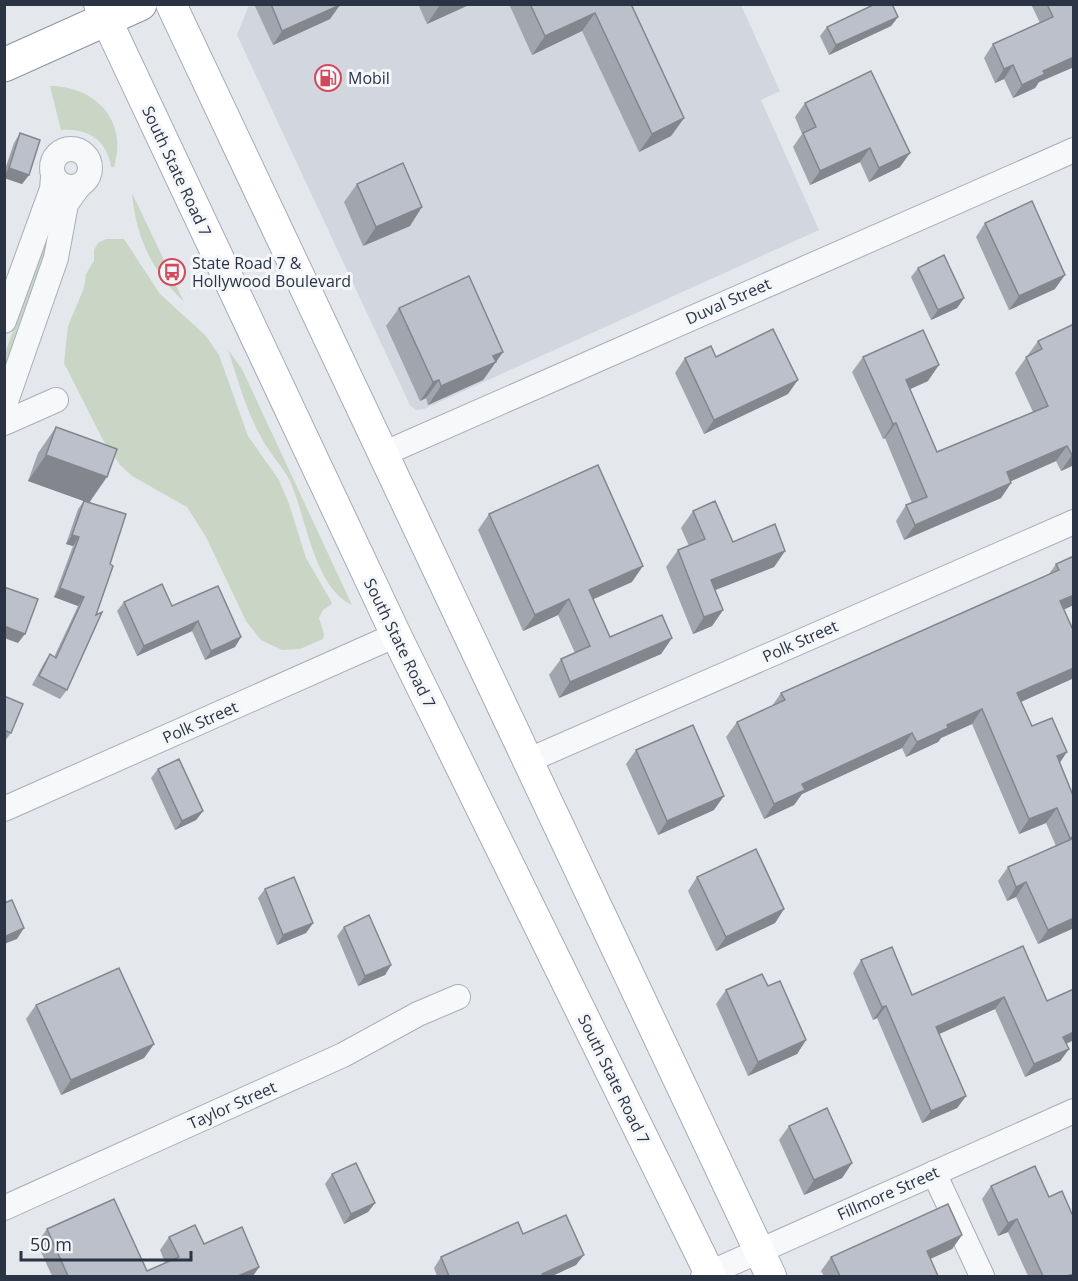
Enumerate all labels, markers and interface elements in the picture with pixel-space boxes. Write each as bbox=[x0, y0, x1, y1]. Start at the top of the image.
fuel station icon: Mobil bbox=[313, 63, 343, 93]
place label: Mobil bbox=[348, 67, 390, 89]
street label: South State Road 7 bbox=[137, 102, 217, 240]
place label: State Road 7 & Hollywood Boulevard bbox=[192, 252, 351, 292]
bus stop icon: State Road 7 & Hollywood Boulevard bbox=[157, 257, 187, 287]
street label: Duval Street bbox=[682, 272, 774, 330]
street label: South State Road 7 bbox=[359, 575, 441, 711]
street label: Polk Street bbox=[759, 614, 842, 667]
street label: Polk Street bbox=[159, 695, 242, 748]
street label: South State Road 7 bbox=[573, 1011, 655, 1147]
street label: Taylor Street bbox=[184, 1076, 280, 1134]
street label: Fillmore Street bbox=[834, 1161, 943, 1225]
scale bar bbox=[21, 1224, 190, 1262]
text: 50 m bbox=[30, 1232, 72, 1256]

